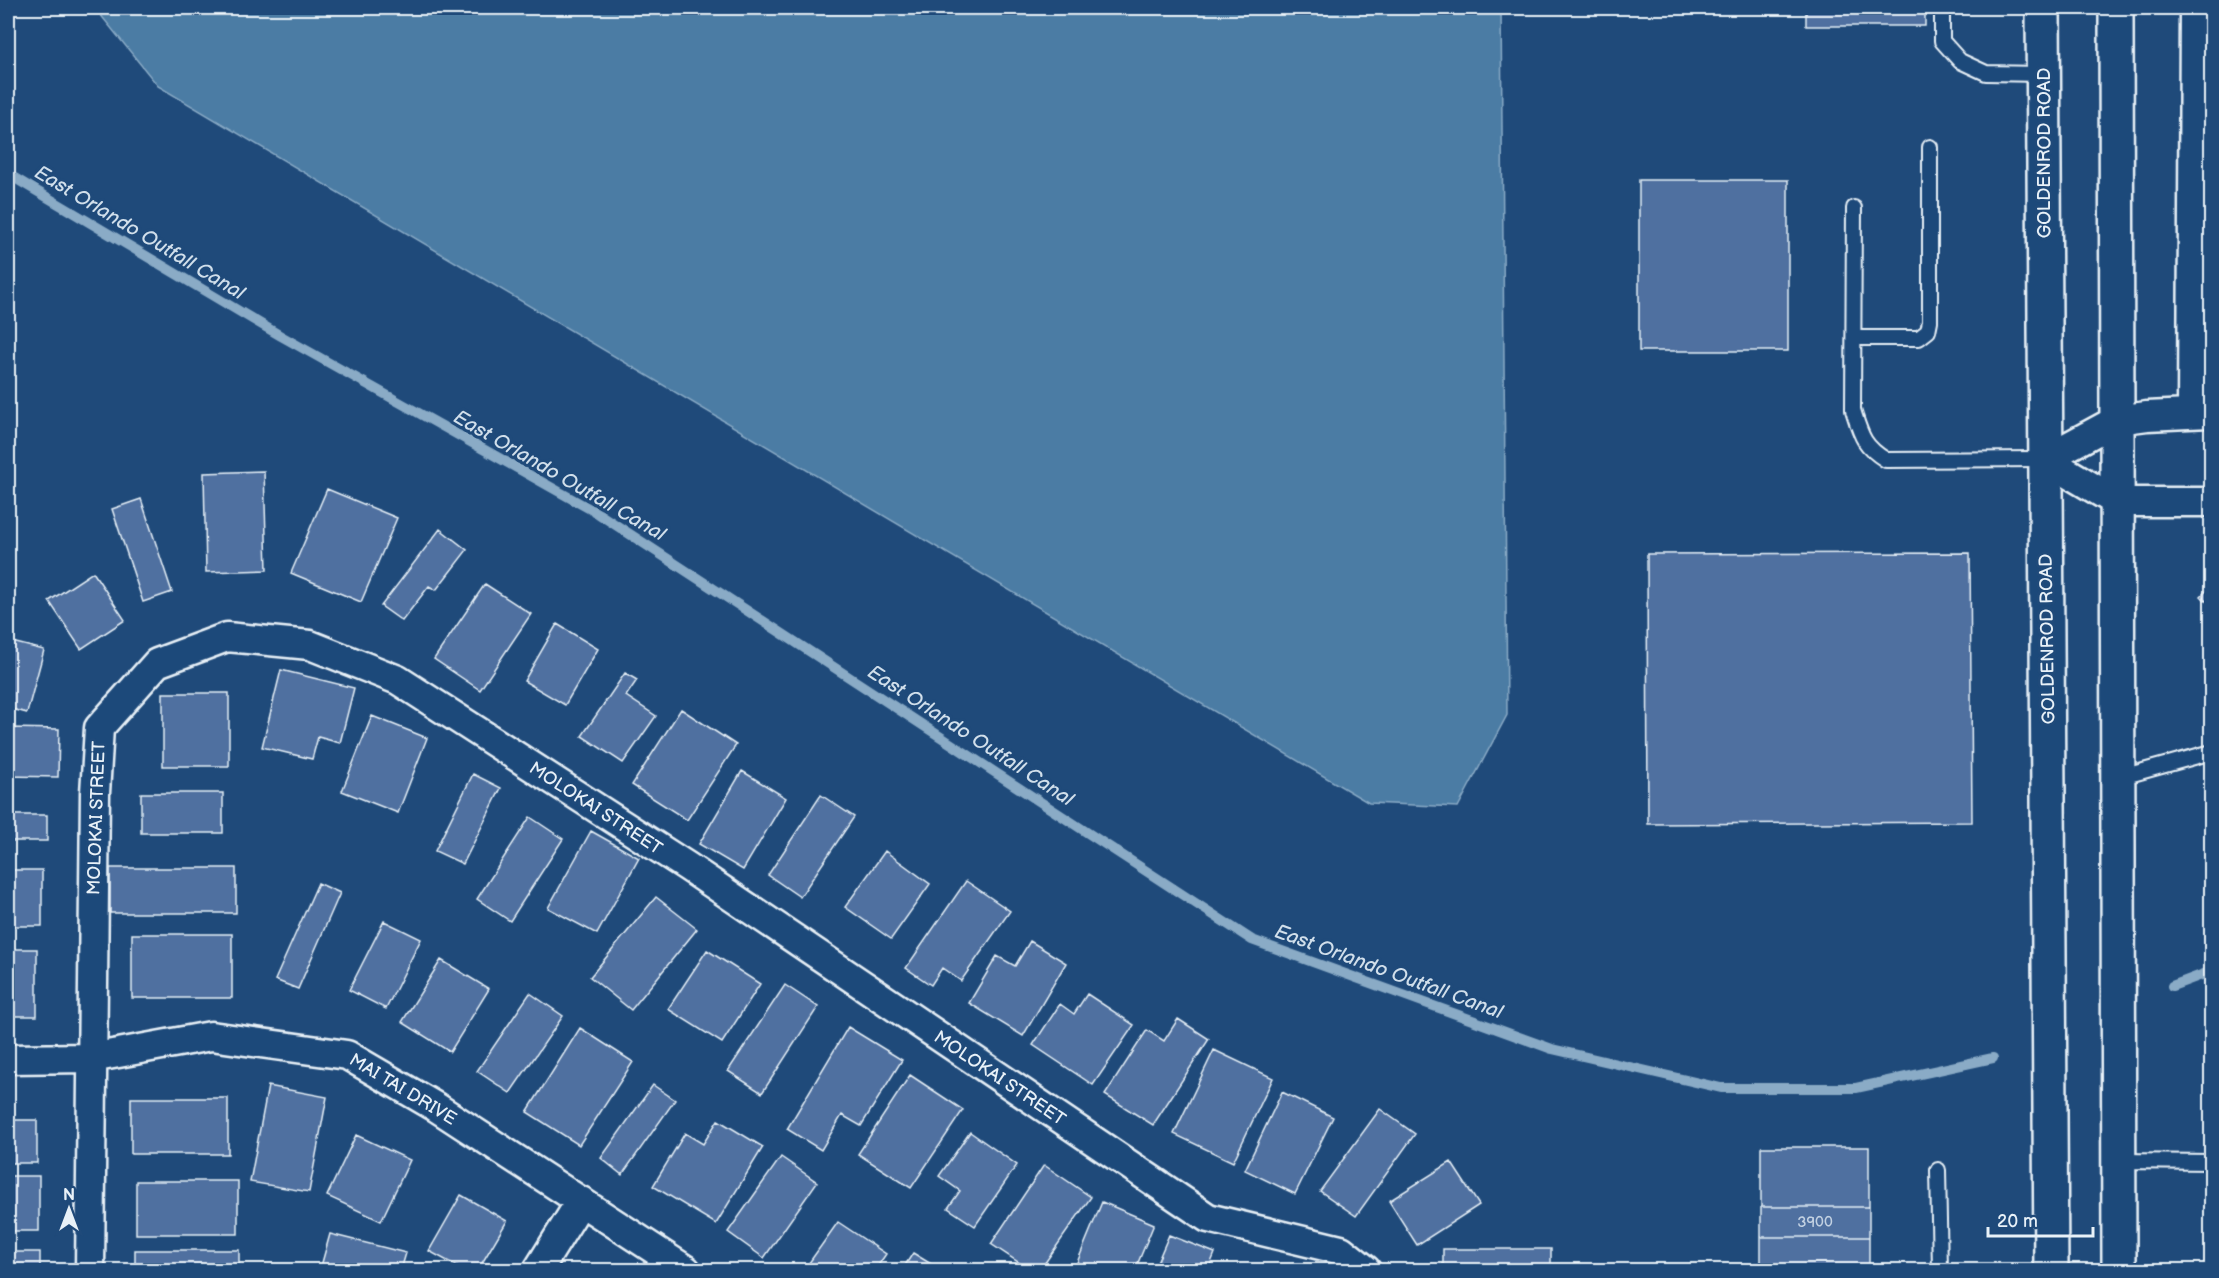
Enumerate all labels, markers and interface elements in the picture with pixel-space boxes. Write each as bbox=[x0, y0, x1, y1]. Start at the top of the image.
street label: GOLDENROD ROAD bbox=[2034, 68, 2055, 238]
water label: East Orlando Outfall Canal bbox=[30, 161, 250, 306]
water label: East Orlando Outfall Canal bbox=[449, 405, 671, 547]
street label: GOLDENROD ROAD bbox=[2036, 553, 2059, 725]
water label: East Orlando Outfall Canal bbox=[863, 660, 1079, 812]
street label: MOLOKAI STREET bbox=[83, 740, 110, 895]
street label: MOLOKAI STREET bbox=[525, 758, 666, 859]
water label: East Orlando Outfall Canal bbox=[1271, 919, 1507, 1025]
street label: MOLOKAI STREET bbox=[930, 1027, 1070, 1130]
street label: MAI TAI DRIVE bbox=[345, 1049, 460, 1130]
north arrow bbox=[39, 1179, 99, 1239]
text: N bbox=[63, 1186, 75, 1205]
scale bar bbox=[1988, 1200, 2093, 1238]
text: 20 m bbox=[1997, 1211, 2038, 1232]
house number: 3900 bbox=[1797, 1213, 1833, 1232]

